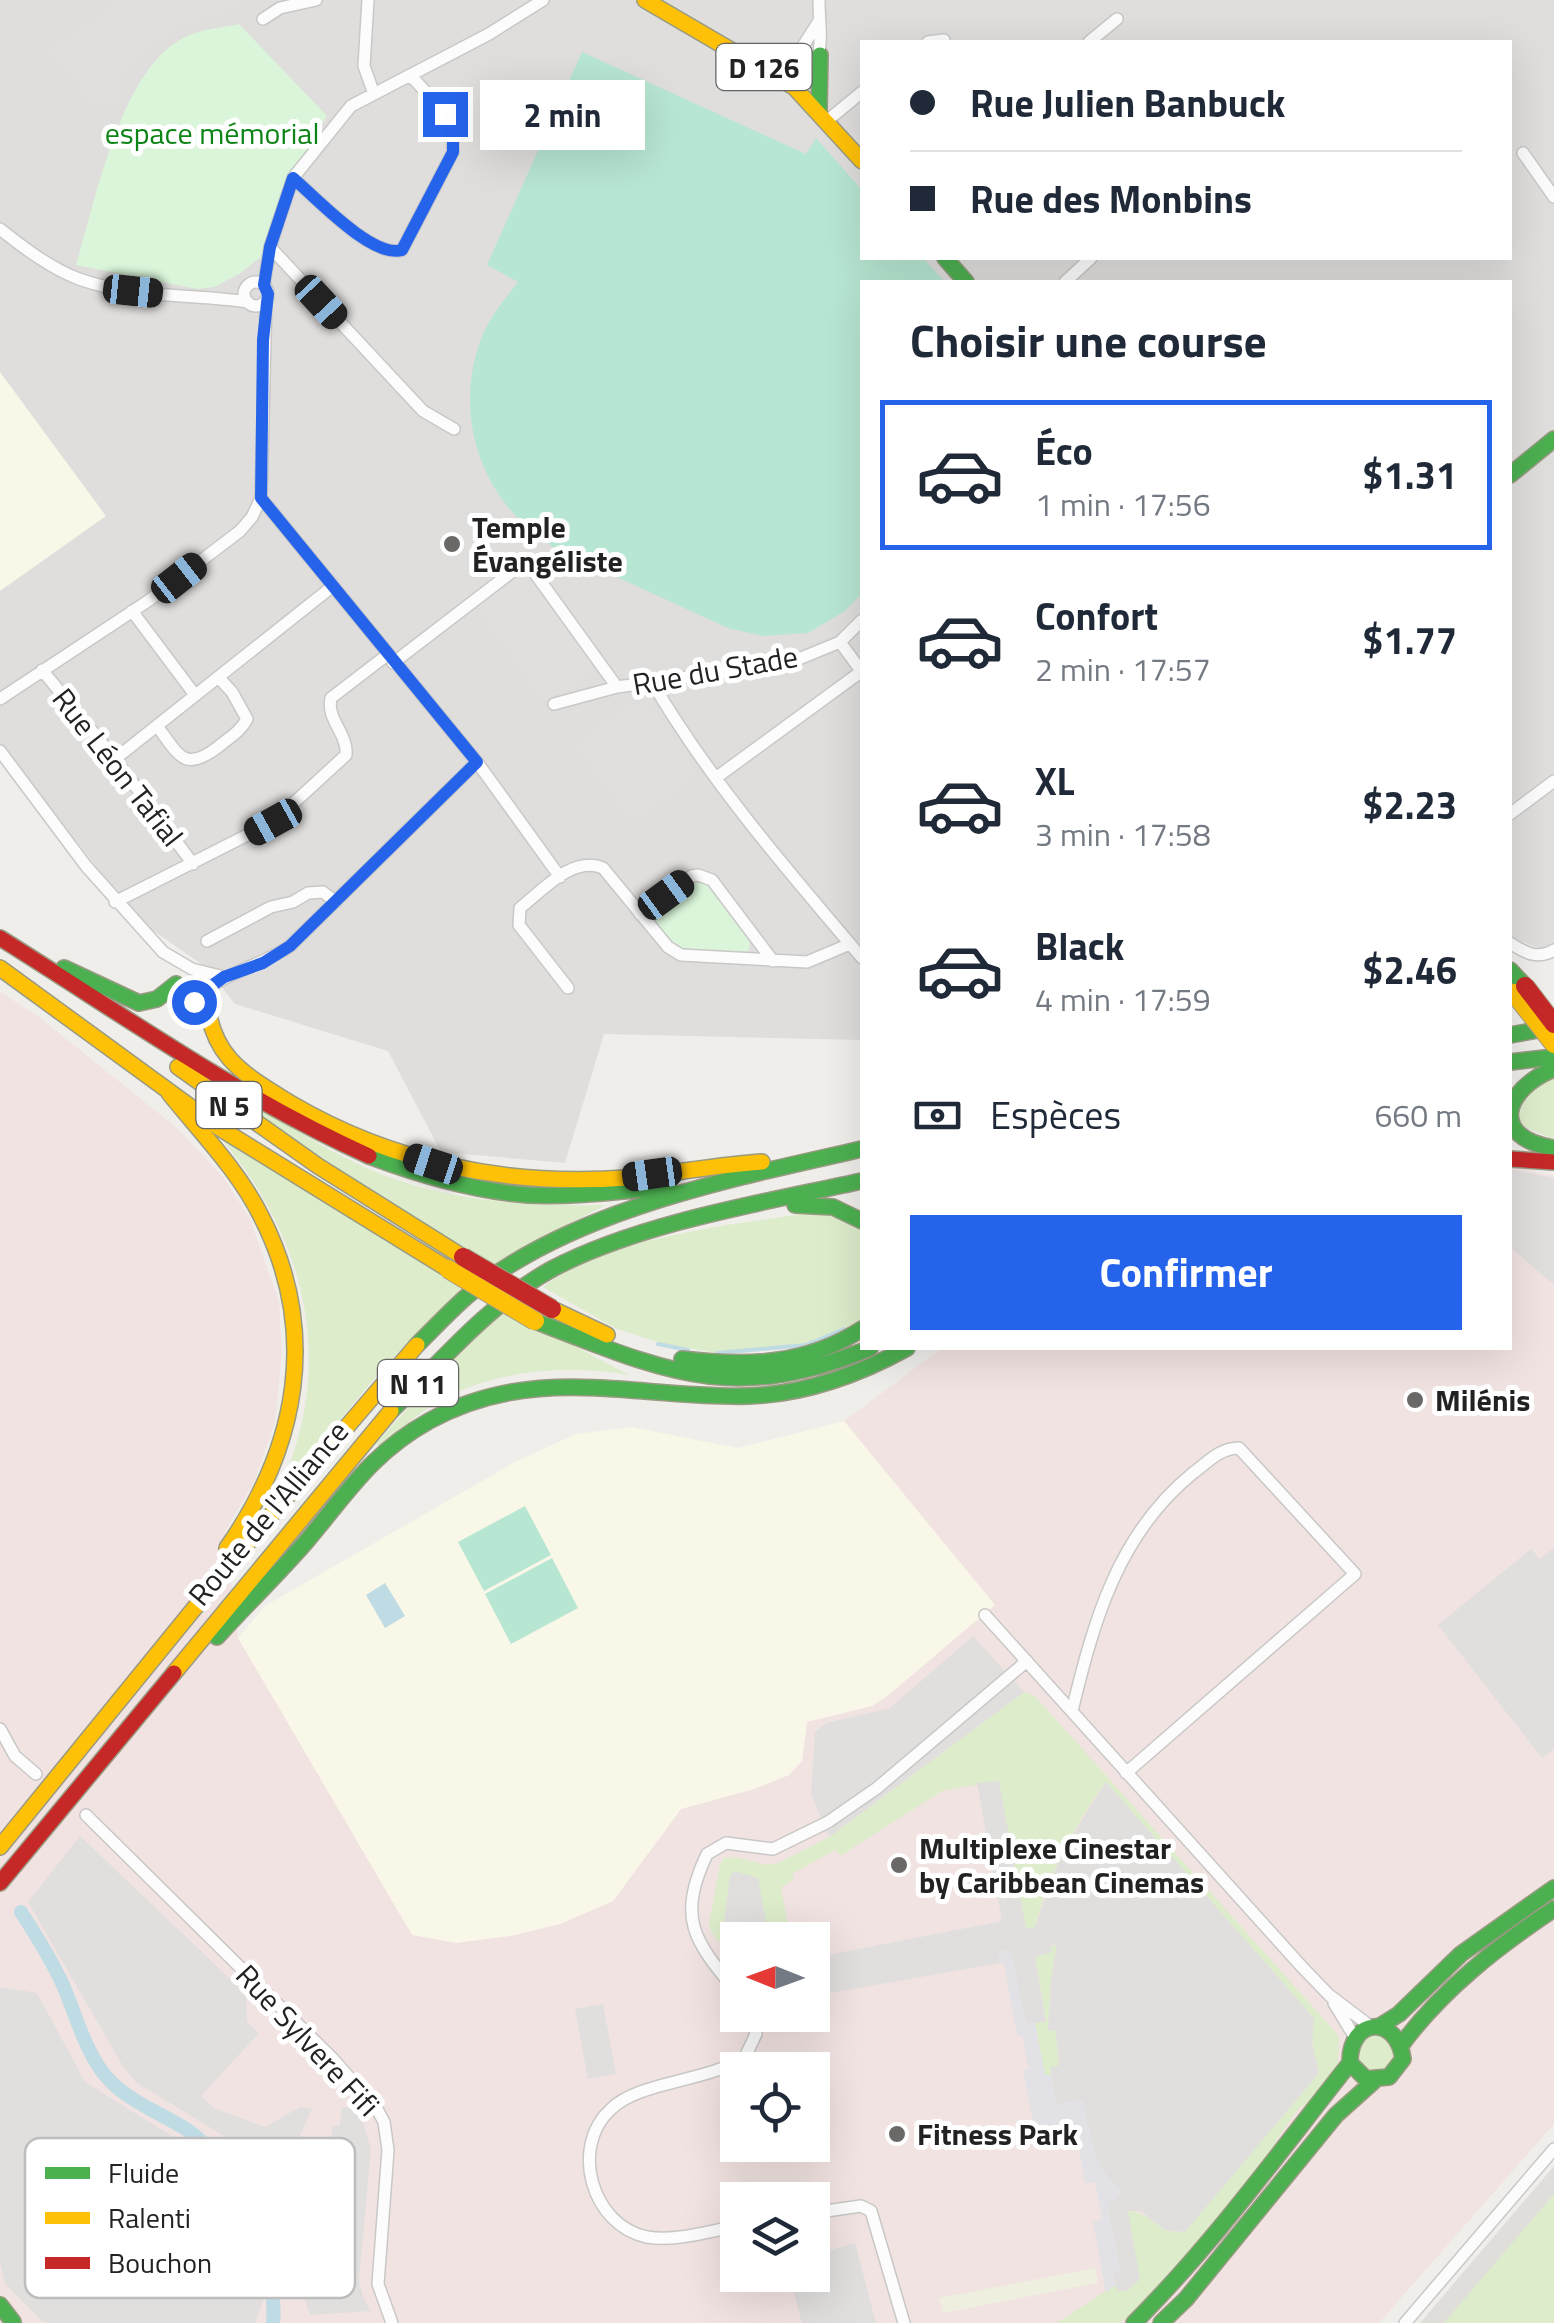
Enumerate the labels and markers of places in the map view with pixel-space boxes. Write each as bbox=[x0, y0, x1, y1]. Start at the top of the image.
place label: Temple Évangéliste bbox=[472, 504, 623, 584]
marker: Temple Évangéliste bbox=[441, 533, 463, 555]
place label: Milénis bbox=[1435, 1377, 1530, 1423]
marker: Milénis bbox=[1404, 1389, 1426, 1411]
place label: Multiplexe Cinestar by Caribbean Cinemas bbox=[919, 1825, 1204, 1905]
marker: Multiplexe Cinestar by Caribbean Cinemas bbox=[888, 1854, 910, 1876]
place label: Fitness Park bbox=[917, 2111, 1078, 2157]
marker: Fitness Park bbox=[886, 2123, 908, 2145]

